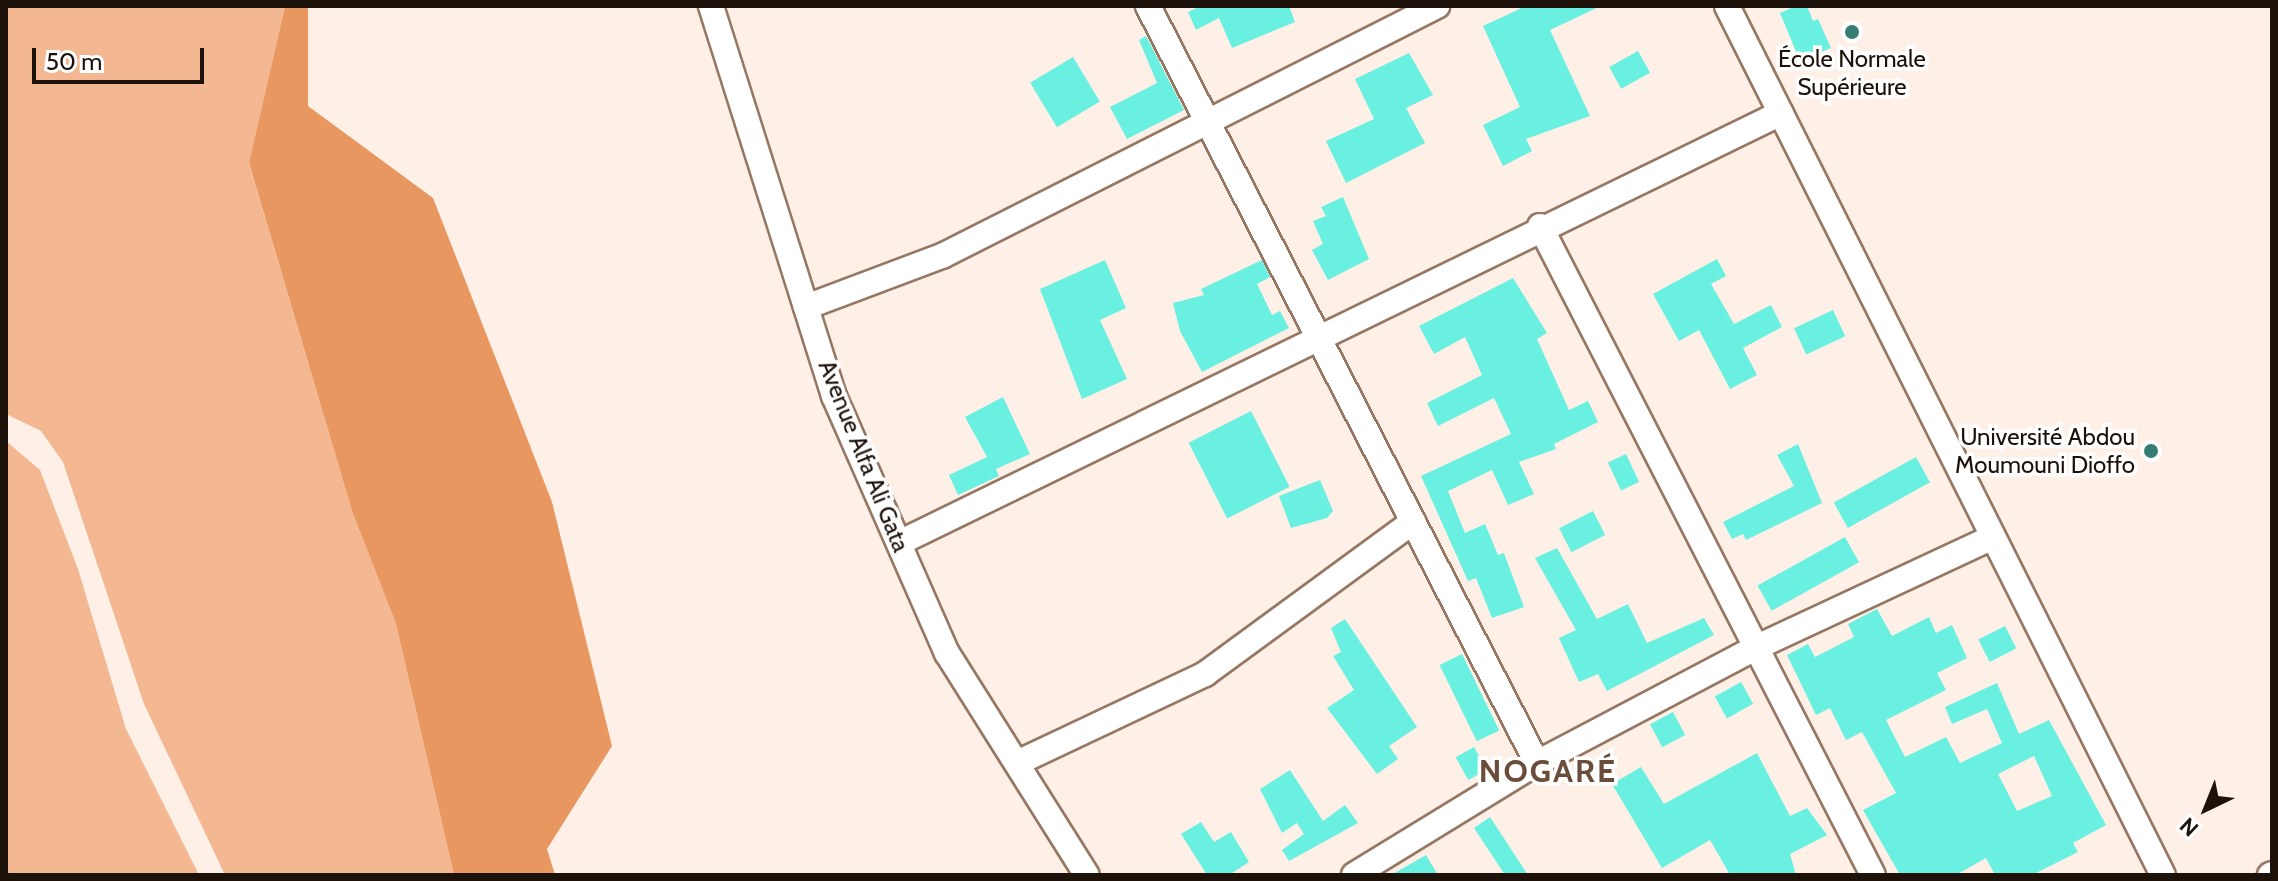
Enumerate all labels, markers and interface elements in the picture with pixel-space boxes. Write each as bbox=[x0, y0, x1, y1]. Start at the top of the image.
marker: École Normale Supérieure bbox=[1843, 23, 1861, 41]
scale bar bbox=[36, 32, 208, 82]
place label: École Normale Supérieure bbox=[1778, 45, 1926, 101]
text: 50 m bbox=[46, 47, 102, 76]
street label: Avenue Alfa Ali Gata bbox=[812, 356, 916, 556]
place label: Université Abdou Moumouni Dioffo bbox=[1955, 423, 2135, 479]
marker: Université Abdou Moumouni Dioffo bbox=[2142, 442, 2160, 460]
district label: NOGARÉ bbox=[1479, 752, 1617, 790]
north arrow bbox=[2166, 769, 2246, 849]
text: N bbox=[2174, 812, 2204, 842]

